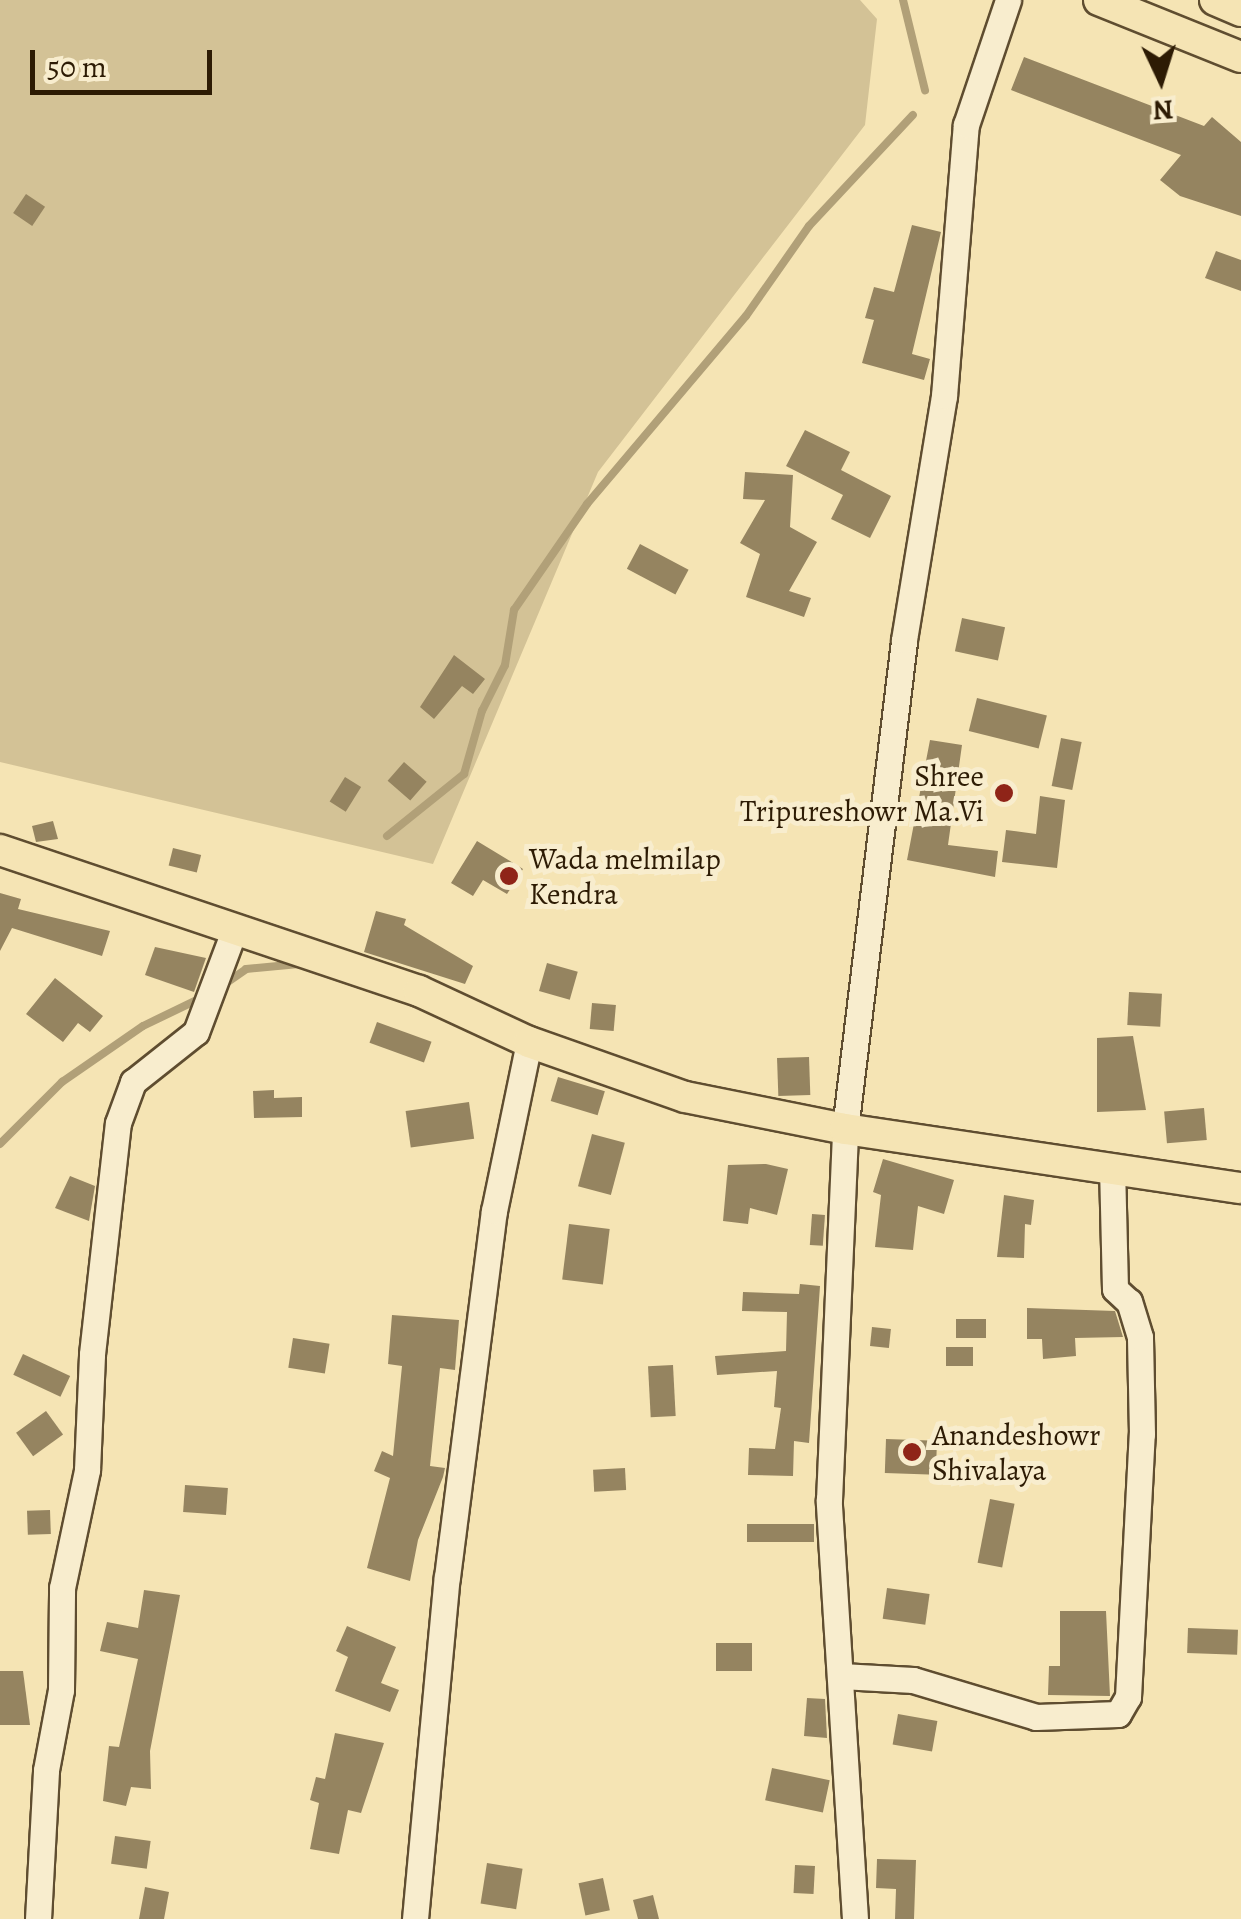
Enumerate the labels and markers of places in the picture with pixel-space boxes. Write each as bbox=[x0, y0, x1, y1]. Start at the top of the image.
place label: Shree Tripureshowr Ma.Vi bbox=[740, 758, 984, 828]
marker: Shree Tripureshowr Ma.Vi bbox=[993, 782, 1015, 804]
place label: Wada melmilap Kendra bbox=[529, 841, 721, 912]
marker: Wada melmilap Kendra bbox=[498, 865, 520, 887]
place label: Anandeshowr Shivalaya bbox=[932, 1417, 1101, 1488]
marker: Anandeshowr Shivalaya bbox=[901, 1441, 923, 1463]

